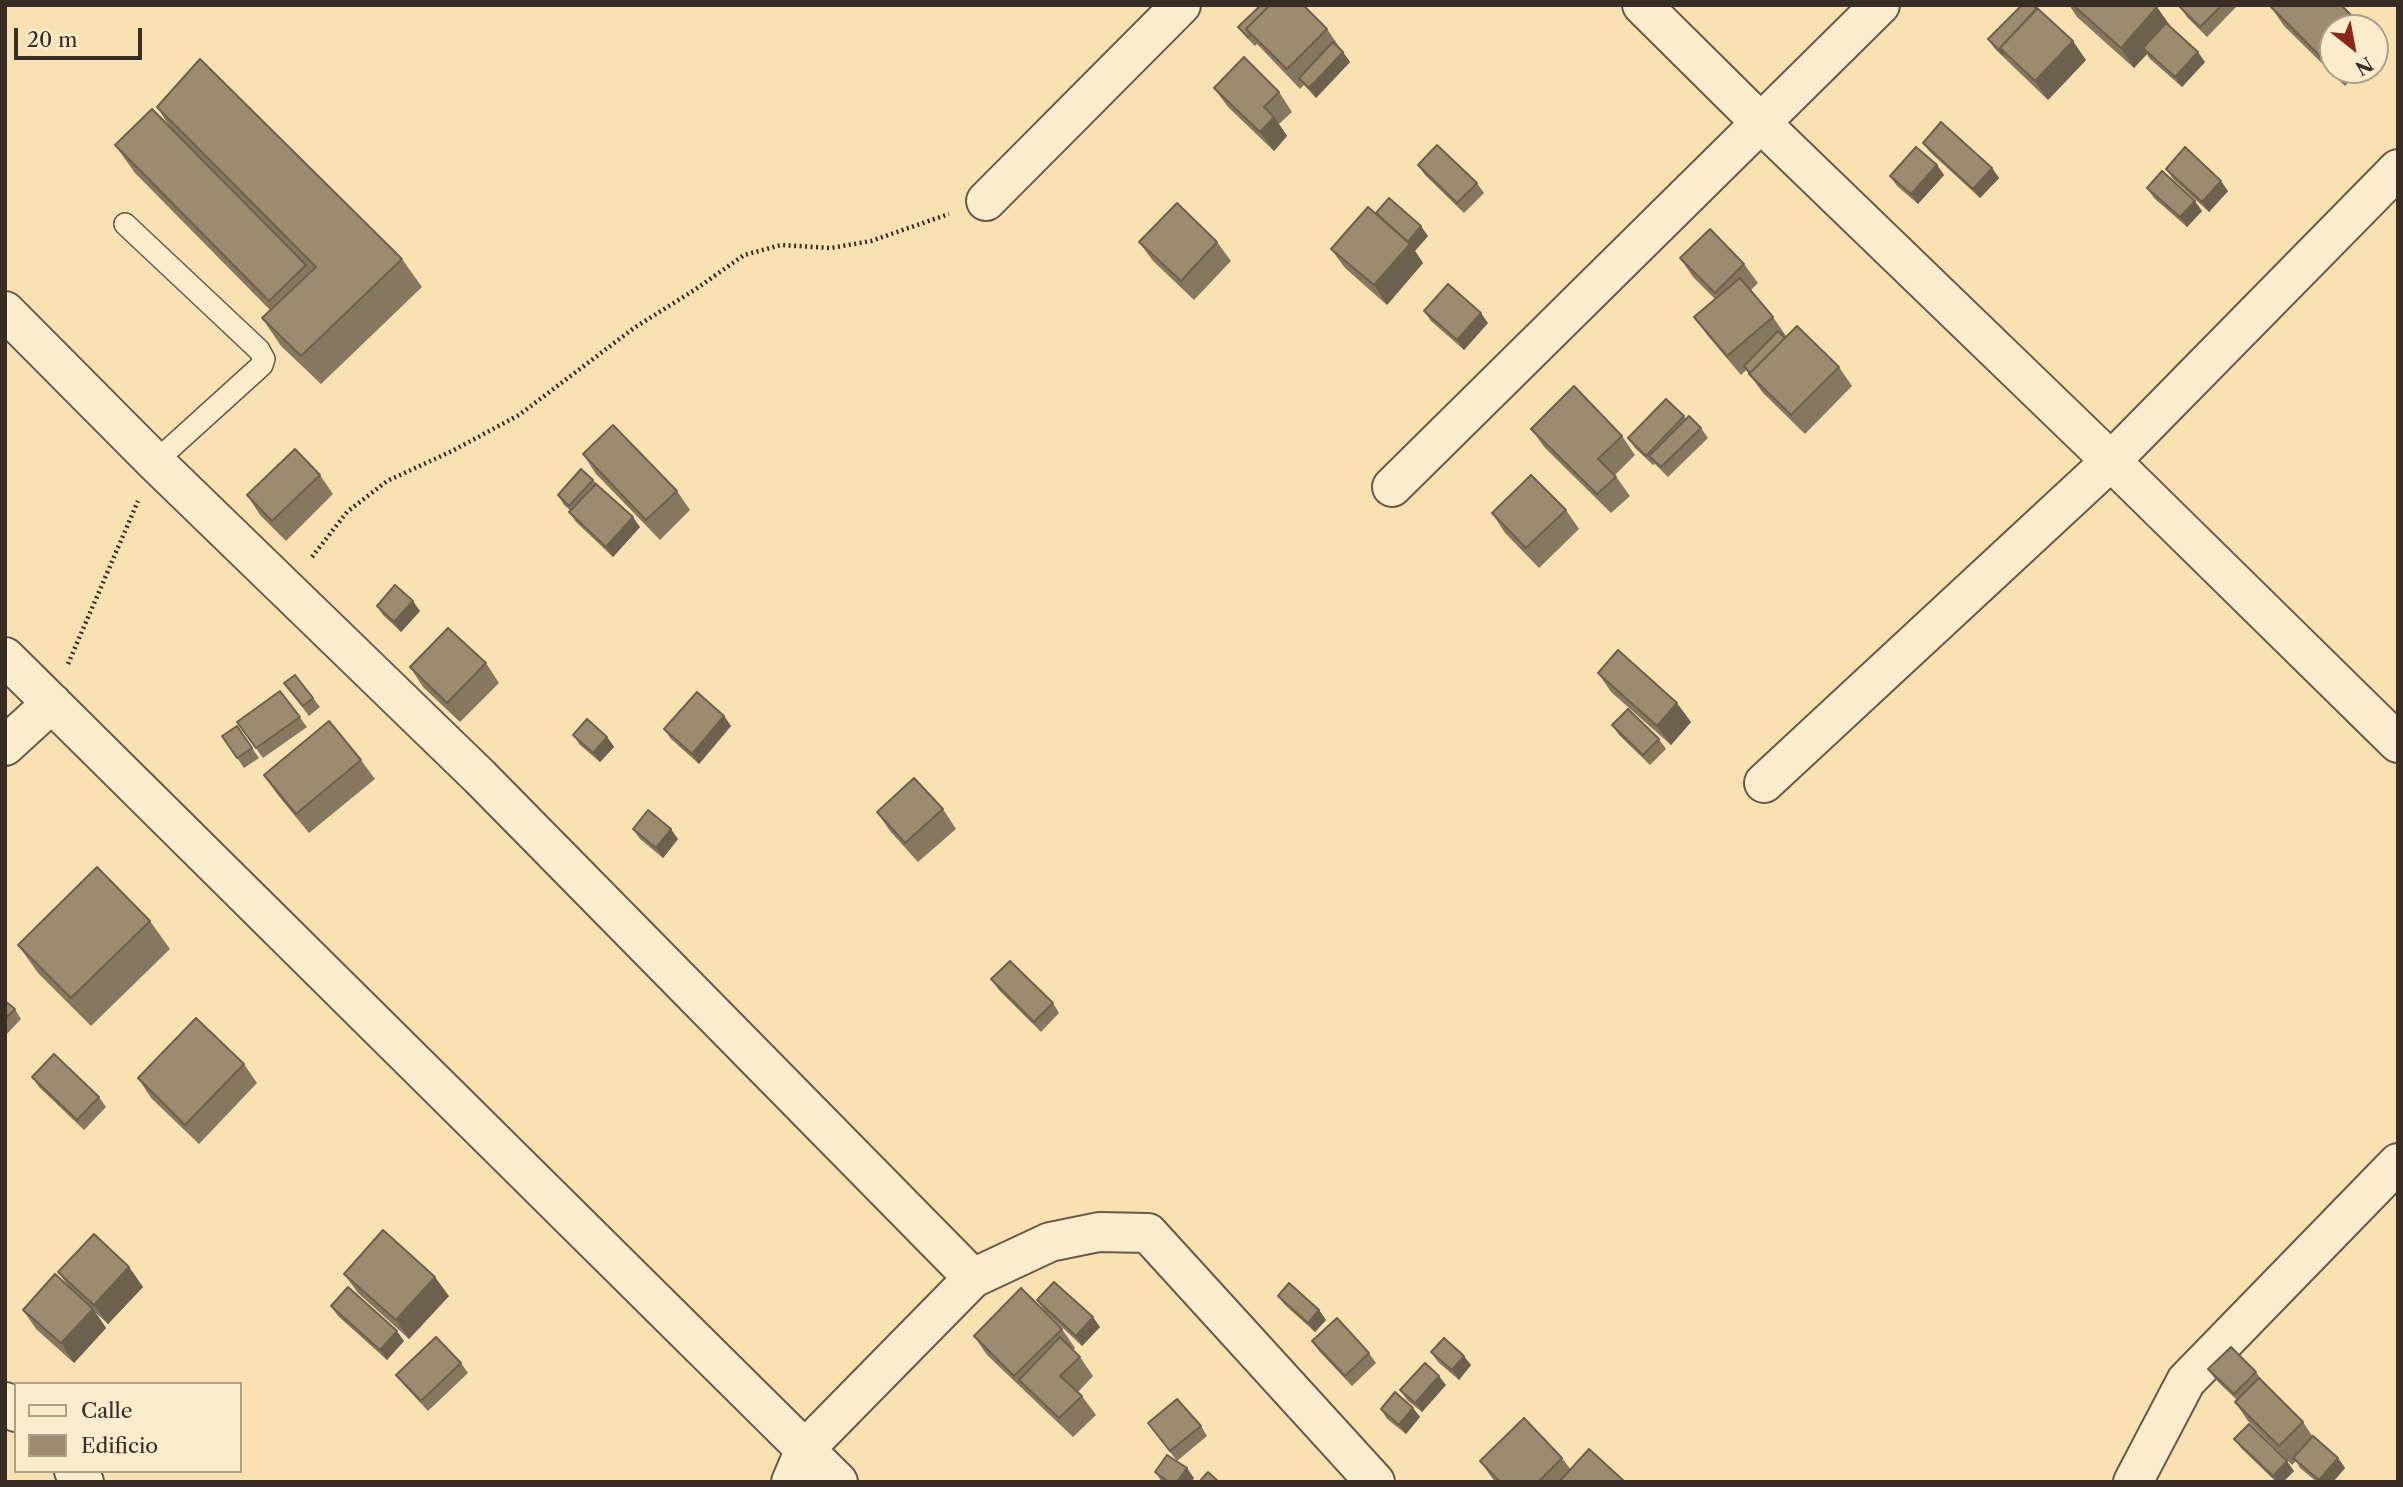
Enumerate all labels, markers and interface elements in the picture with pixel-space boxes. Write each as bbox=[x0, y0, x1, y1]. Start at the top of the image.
scale bar bbox=[18, 14, 145, 58]
north arrow bbox=[2319, 14, 2389, 84]
text: 20 m bbox=[27, 27, 78, 52]
text: N bbox=[2351, 52, 2377, 80]
legend bbox=[14, 1382, 242, 1473]
text: Calle bbox=[81, 1398, 133, 1423]
text: Edificio bbox=[81, 1433, 158, 1458]

